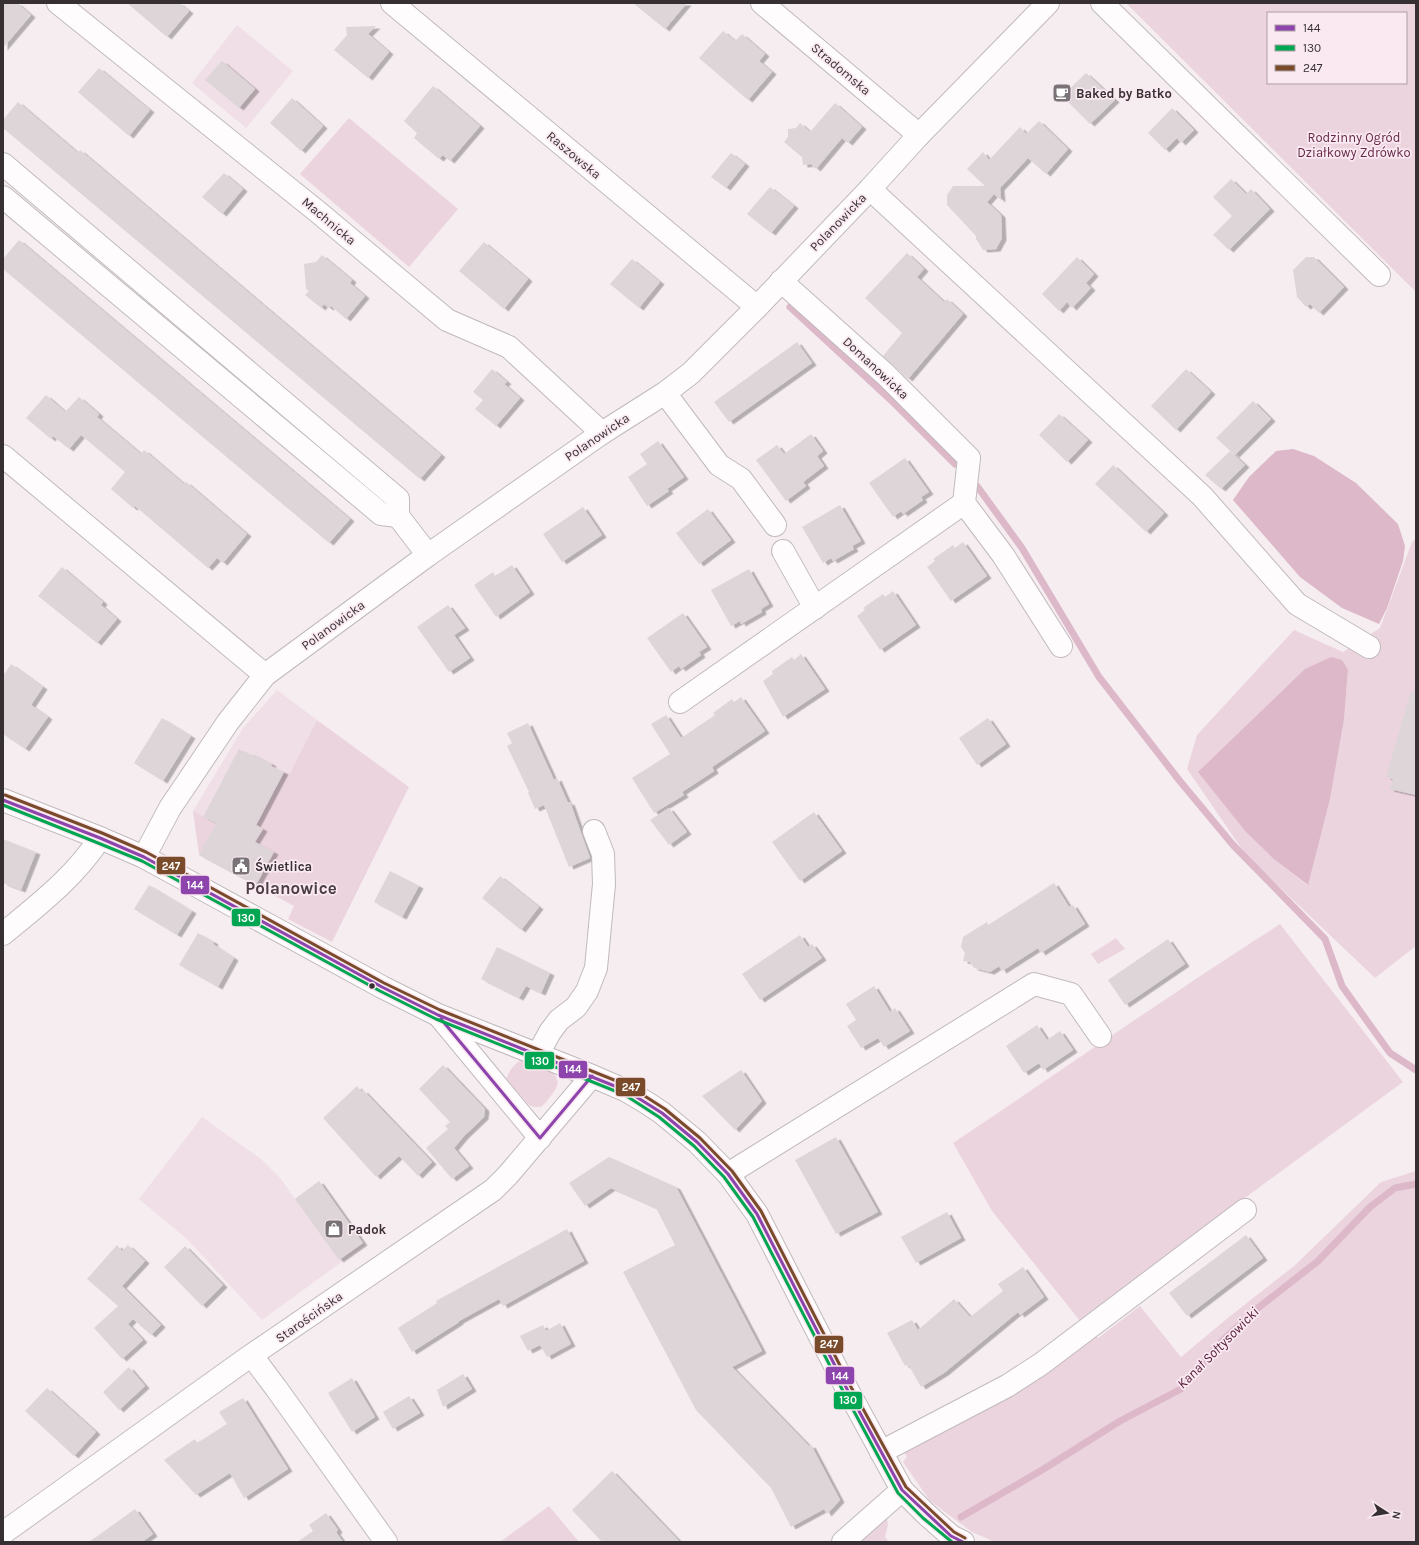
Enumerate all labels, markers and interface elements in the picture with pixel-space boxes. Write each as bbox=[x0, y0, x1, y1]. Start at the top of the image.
legend bbox=[1267, 12, 1407, 84]
text: 144 bbox=[1303, 21, 1321, 35]
street label: Stradomska bbox=[808, 40, 874, 98]
text: 130 bbox=[1303, 41, 1321, 55]
text: 247 bbox=[1303, 61, 1323, 75]
cafe icon: Baked by Batko bbox=[1051, 82, 1073, 104]
place label: Baked by Batko bbox=[1076, 86, 1172, 101]
street label: Raszowska bbox=[544, 128, 604, 182]
park label: Rodzinny Ogród Działkowy Zdrówko bbox=[1297, 130, 1411, 160]
street label: Polanowicka bbox=[807, 190, 869, 254]
street label: Machnicka bbox=[299, 194, 359, 248]
street label: Domanowicka bbox=[840, 334, 912, 402]
street label: Polanowicka bbox=[562, 410, 632, 464]
street label: Polanowicka bbox=[298, 597, 368, 653]
public building icon: Świetlica bbox=[230, 855, 252, 877]
line badge: 247 bbox=[156, 856, 186, 875]
place label: Świetlica bbox=[255, 857, 312, 874]
text: 247 bbox=[162, 860, 181, 873]
line badge: 144 bbox=[180, 875, 210, 895]
district label: Polanowice bbox=[245, 878, 337, 898]
text: 144 bbox=[186, 879, 204, 892]
line badge: 130 bbox=[231, 908, 261, 927]
text: 130 bbox=[237, 912, 255, 925]
unlabelled marker bbox=[367, 981, 377, 991]
line badge: 130 bbox=[524, 1051, 555, 1070]
text: 130 bbox=[531, 1055, 549, 1068]
line badge: 144 bbox=[558, 1060, 588, 1079]
text: 144 bbox=[564, 1063, 582, 1076]
line badge: 247 bbox=[615, 1077, 646, 1097]
text: 247 bbox=[622, 1081, 641, 1094]
shop icon: Padok bbox=[323, 1218, 345, 1240]
place label: Padok bbox=[348, 1222, 386, 1237]
street label: Starościńska bbox=[273, 1288, 345, 1346]
water label: Kanał Sołtysowicki bbox=[1174, 1303, 1263, 1392]
line badge: 247 bbox=[814, 1335, 844, 1354]
text: 247 bbox=[820, 1338, 839, 1351]
line badge: 144 bbox=[825, 1366, 855, 1385]
text: 144 bbox=[831, 1370, 849, 1383]
line badge: 130 bbox=[833, 1391, 863, 1410]
text: 130 bbox=[839, 1394, 857, 1407]
north arrow bbox=[1367, 1493, 1407, 1533]
text: N bbox=[1389, 1510, 1403, 1520]

